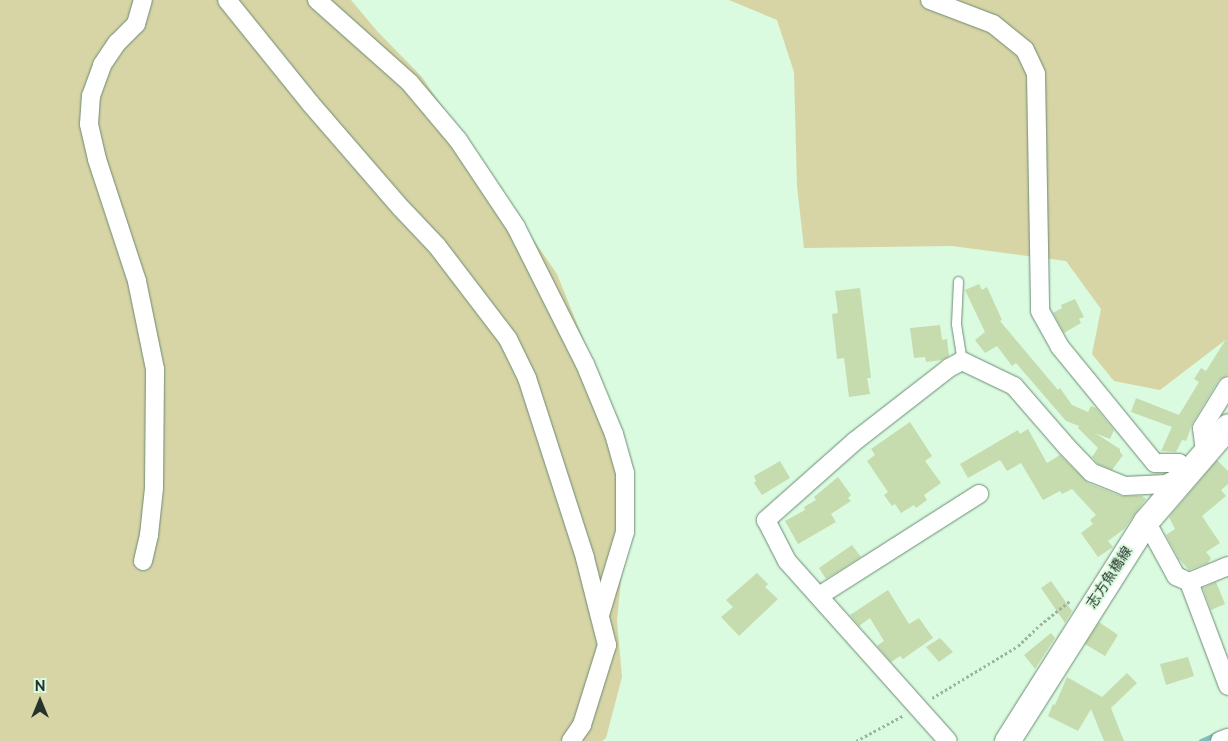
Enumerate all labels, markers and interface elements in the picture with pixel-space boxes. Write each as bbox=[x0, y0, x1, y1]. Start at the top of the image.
street label: 志方魚橋線 bbox=[1083, 543, 1135, 611]
north arrow bbox=[15, 676, 65, 726]
text: N bbox=[35, 678, 45, 694]

